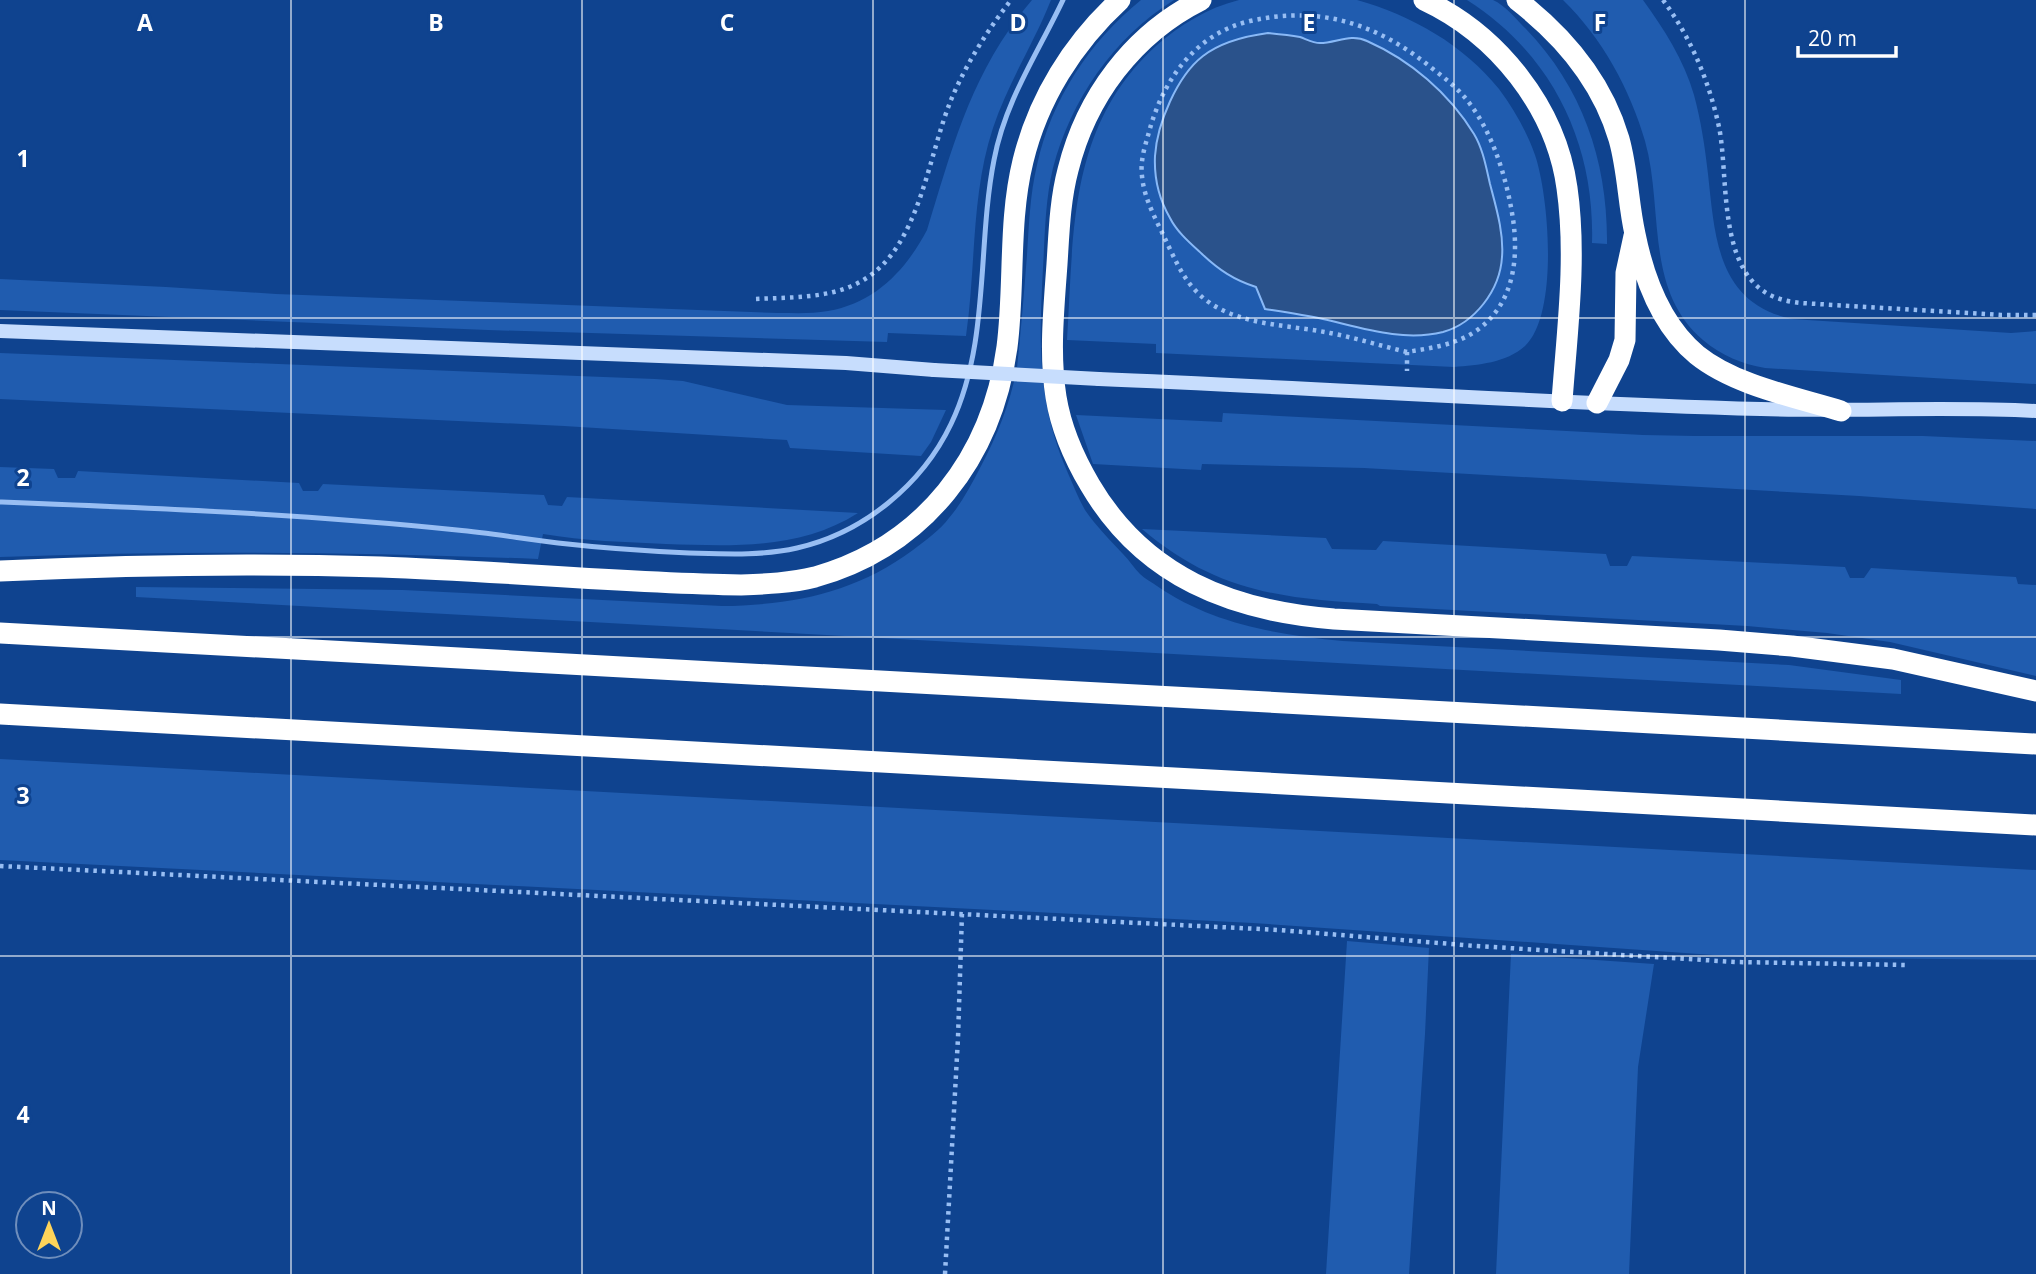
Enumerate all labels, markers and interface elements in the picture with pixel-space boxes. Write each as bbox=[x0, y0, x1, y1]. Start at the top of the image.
text: A bbox=[137, 6, 153, 38]
text: B bbox=[428, 6, 444, 38]
text: C bbox=[720, 6, 734, 38]
text: D bbox=[1009, 6, 1027, 38]
text: E bbox=[1303, 6, 1315, 38]
text: F bbox=[1594, 6, 1606, 38]
scale bar bbox=[1798, 14, 1896, 58]
text: 20 m bbox=[1808, 24, 1857, 52]
text: 1 bbox=[16, 142, 30, 174]
text: 2 bbox=[16, 461, 30, 493]
text: 3 bbox=[16, 779, 30, 811]
text: 4 bbox=[16, 1098, 30, 1130]
north arrow bbox=[14, 1190, 84, 1260]
text: N bbox=[41, 1195, 57, 1221]

